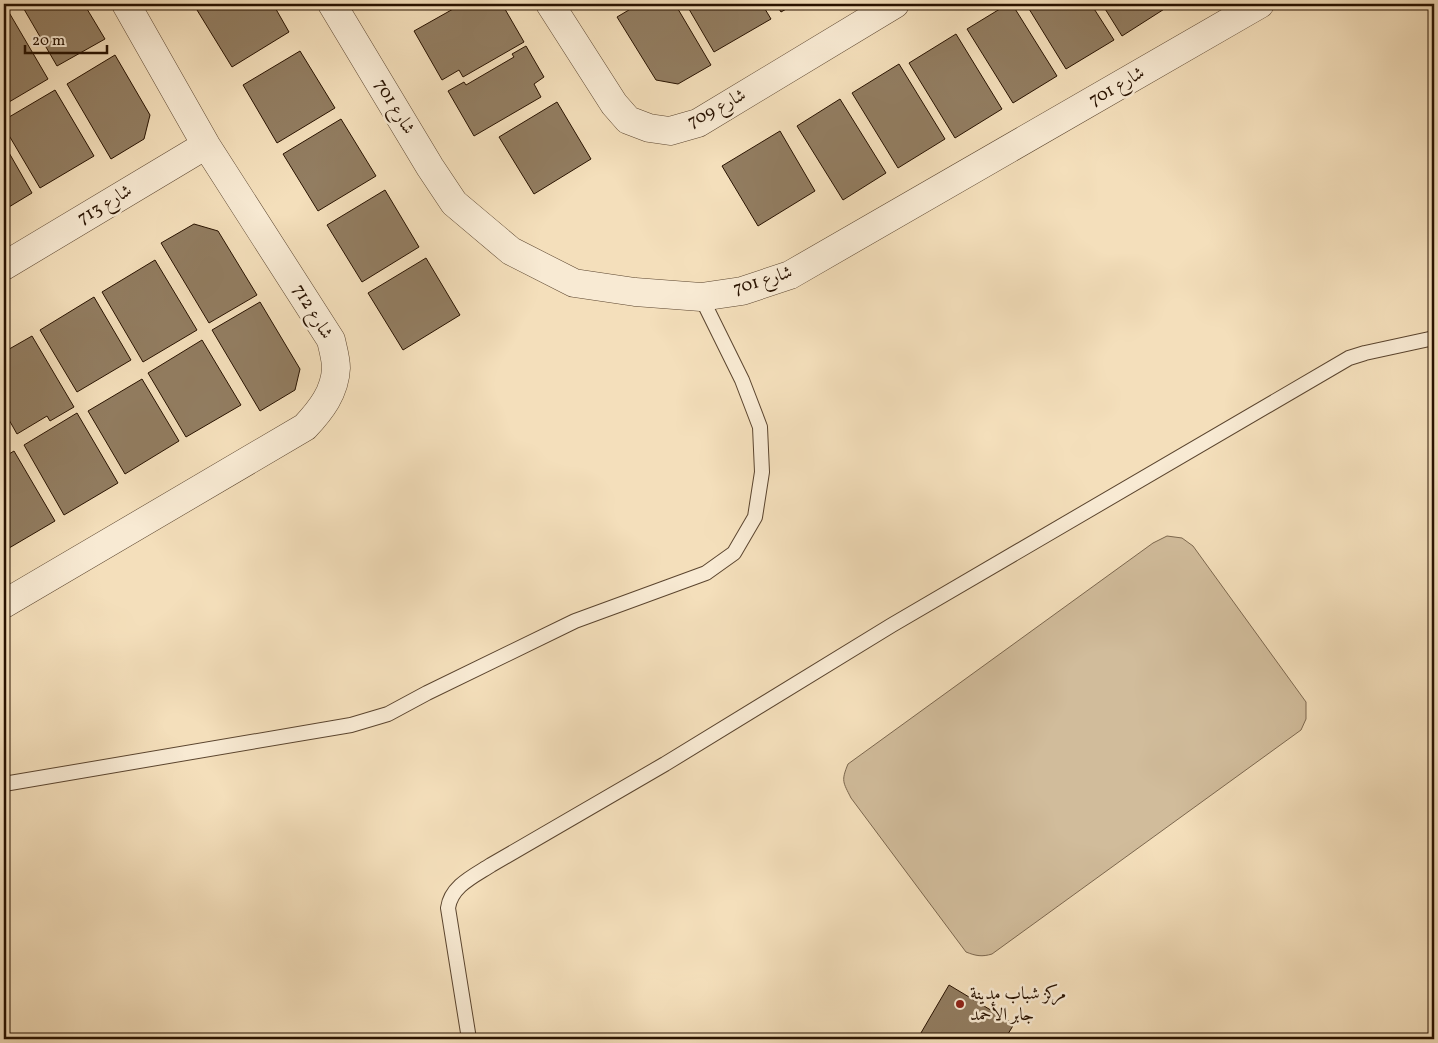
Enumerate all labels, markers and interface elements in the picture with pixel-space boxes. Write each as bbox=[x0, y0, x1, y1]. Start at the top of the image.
scale bar bbox=[25, 22, 108, 54]
text: 20 m bbox=[32, 31, 65, 52]
street label: شارع 701 bbox=[1084, 61, 1150, 114]
street label: شارع 701 bbox=[367, 75, 420, 140]
street label: شارع 709 bbox=[683, 83, 751, 136]
street label: شارع 713 bbox=[73, 179, 138, 232]
street label: شارع 701 bbox=[730, 260, 796, 303]
street label: شارع 712 bbox=[285, 280, 338, 345]
place label: مركز شباب مدينة جابر الأحمد bbox=[970, 982, 1066, 1028]
marker: مركز شباب مدينة جابر الأحمد bbox=[954, 998, 966, 1010]

